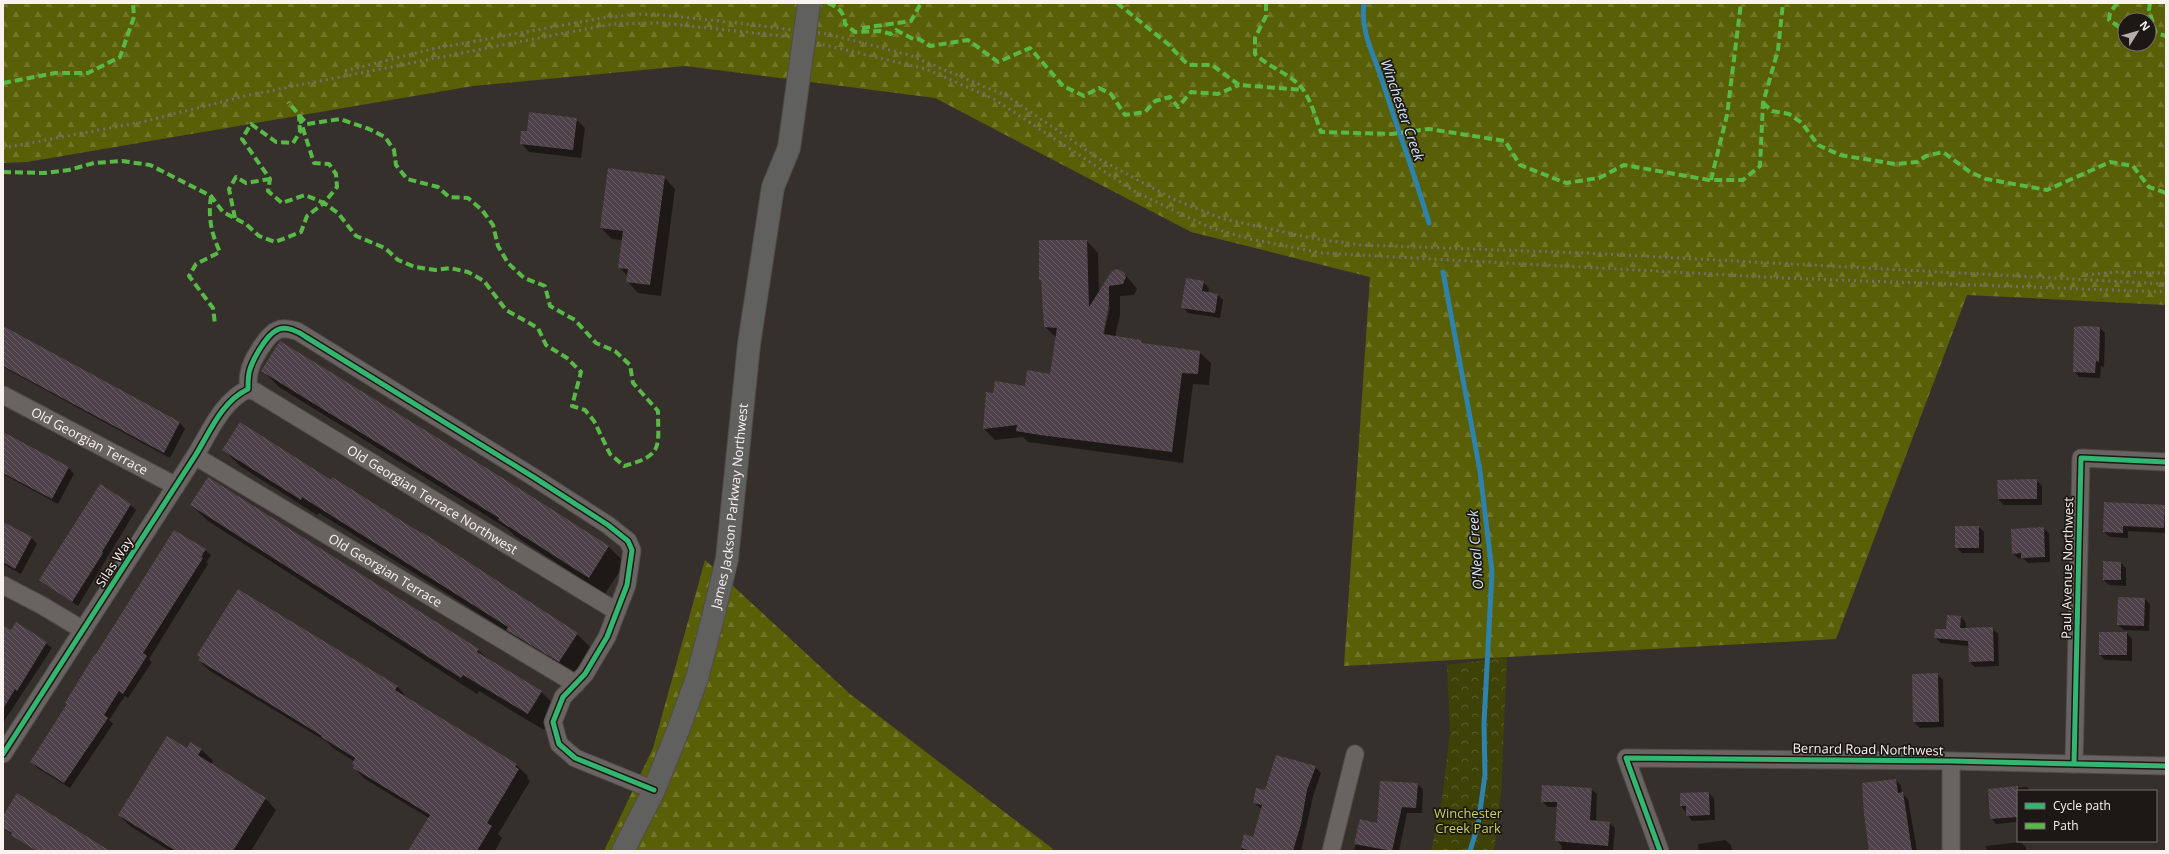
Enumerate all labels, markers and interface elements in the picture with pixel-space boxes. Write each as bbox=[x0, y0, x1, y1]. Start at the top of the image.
north arrow bbox=[2117, 12, 2157, 52]
text: N bbox=[2137, 18, 2154, 34]
water label: Winchester Creek bbox=[1377, 57, 1430, 164]
street label: Old Georgian Terrace bbox=[28, 402, 151, 479]
street label: James Jackson Parkway Northwest bbox=[706, 402, 752, 612]
street label: Old Georgian Terrace Northwest bbox=[344, 440, 521, 558]
street label: Paul Avenue Northwest bbox=[2057, 496, 2077, 639]
water label: O'Neal Creek bbox=[1463, 509, 1487, 590]
street label: Old Georgian Terrace bbox=[325, 529, 446, 611]
street label: Silas Way bbox=[91, 533, 137, 590]
street label: Bernard Road Northwest bbox=[1792, 739, 1944, 759]
legend bbox=[2017, 790, 2157, 842]
text: Cycle path bbox=[2053, 797, 2111, 814]
park label: Winchester Creek Park bbox=[1434, 804, 1503, 837]
text: Path bbox=[2053, 817, 2079, 834]

